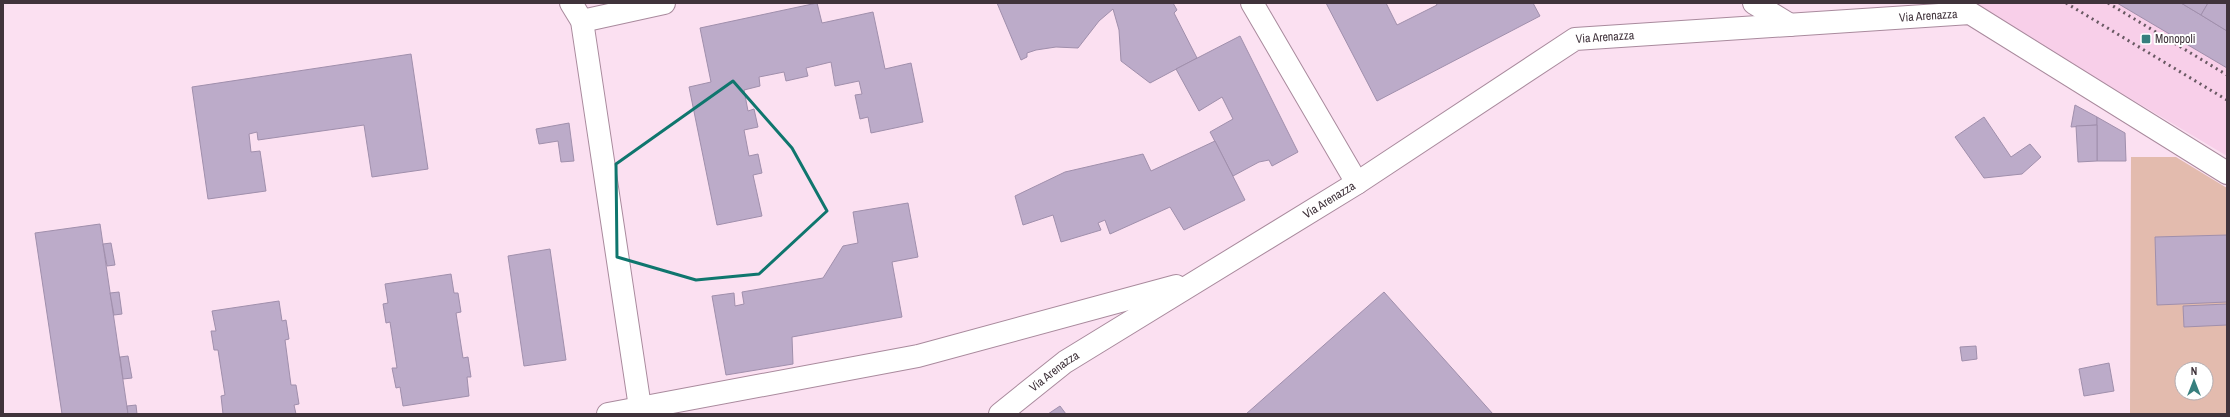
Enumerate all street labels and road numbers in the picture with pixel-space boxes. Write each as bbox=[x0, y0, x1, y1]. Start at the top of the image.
street label: Via Arenazza bbox=[1899, 6, 1958, 26]
street label: Via Arenazza bbox=[1575, 27, 1635, 47]
street label: Via Arenazza bbox=[1300, 178, 1359, 222]
street label: Via Arenazza bbox=[1026, 347, 1082, 395]

